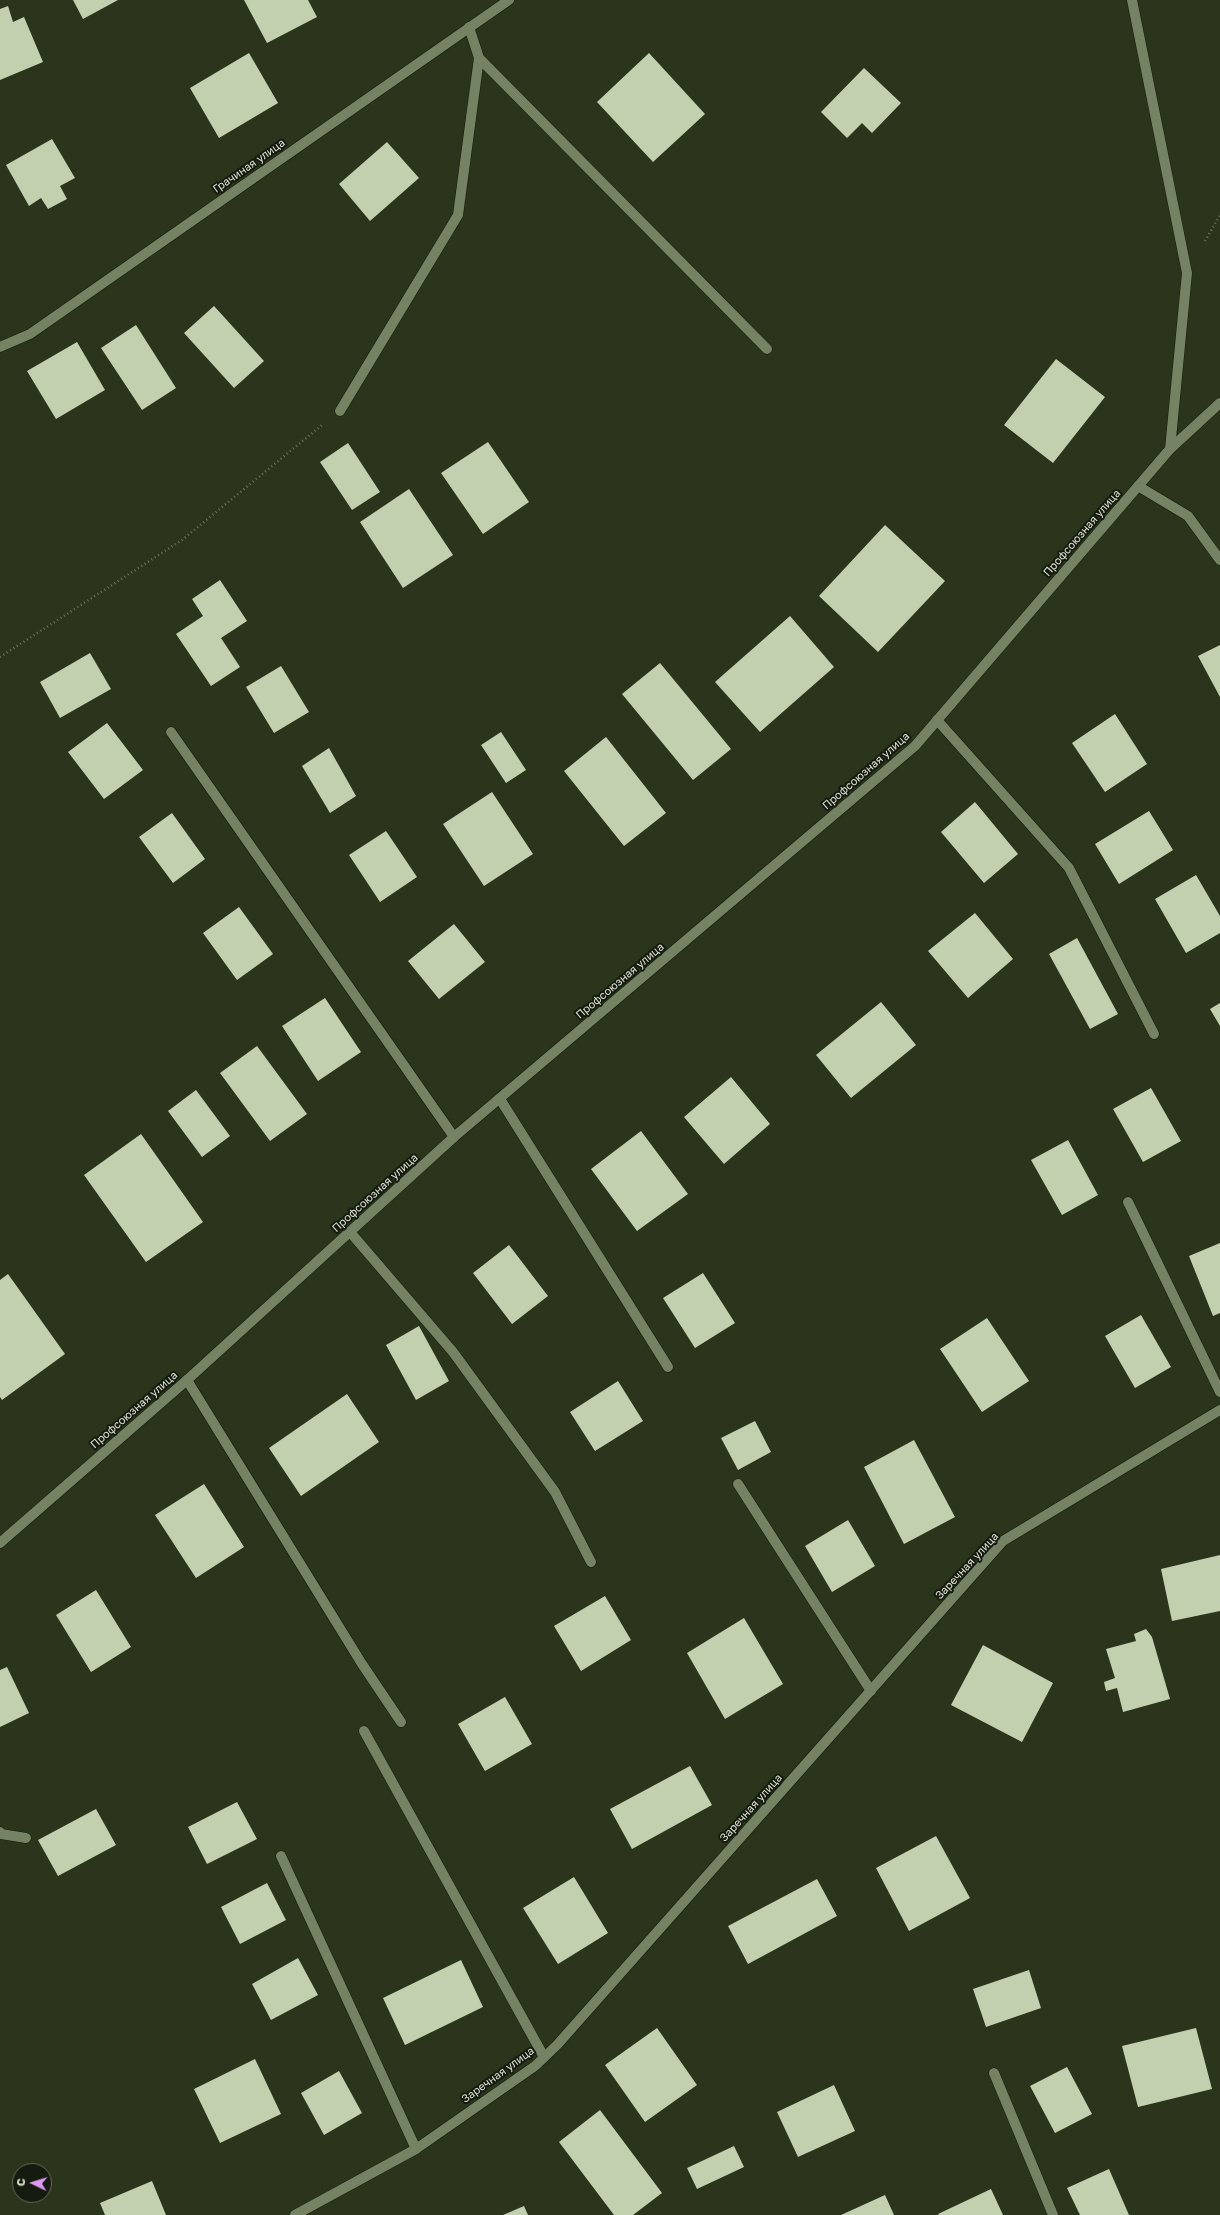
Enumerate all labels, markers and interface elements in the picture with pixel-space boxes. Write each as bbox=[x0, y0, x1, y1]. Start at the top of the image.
street label: Грачиная улица bbox=[210, 136, 288, 196]
street label: Профсоюзная улица bbox=[1041, 487, 1123, 579]
street label: Профсоюзная улица bbox=[820, 730, 912, 812]
street label: Профсоюзная улица bbox=[573, 940, 667, 1022]
street label: Профсоюзная улица bbox=[329, 1151, 421, 1235]
street label: Профсоюзная улица bbox=[88, 1369, 180, 1451]
street label: Заречная улица bbox=[933, 1530, 1001, 1602]
street label: Заречная улица bbox=[717, 1771, 785, 1845]
street label: Заречная улица bbox=[459, 2044, 537, 2106]
north arrow bbox=[12, 2163, 52, 2203]
text: С bbox=[14, 2178, 27, 2187]

